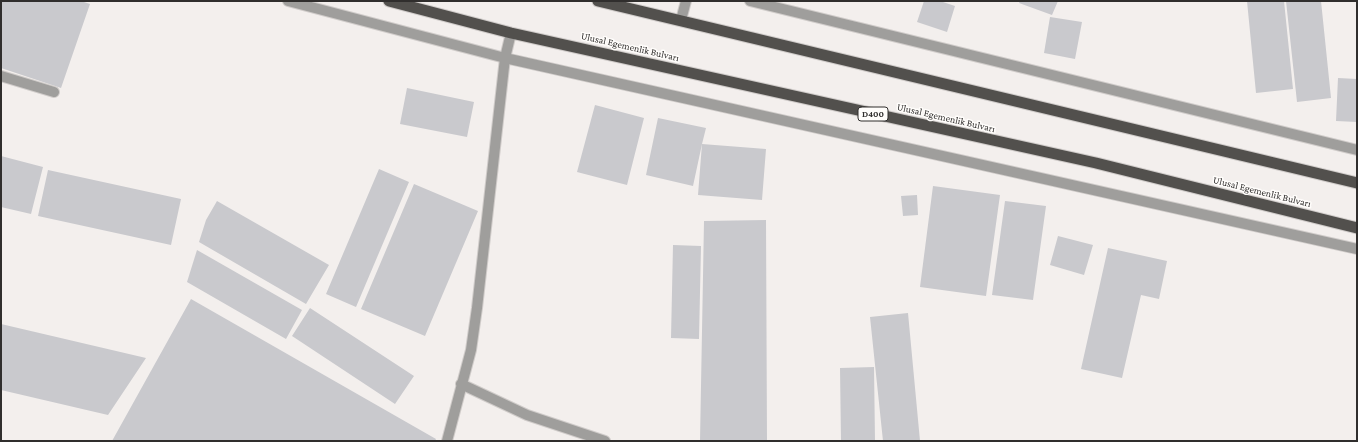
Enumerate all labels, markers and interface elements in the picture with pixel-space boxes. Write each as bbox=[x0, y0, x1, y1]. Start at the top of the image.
street label: Ulusal Egemenlik Bulvarı bbox=[580, 30, 680, 64]
street label: Ulusal Egemenlik Bulvarı bbox=[896, 101, 996, 135]
road number: D400 bbox=[858, 107, 888, 121]
street label: Ulusal Egemenlik Bulvarı bbox=[1212, 174, 1312, 210]

